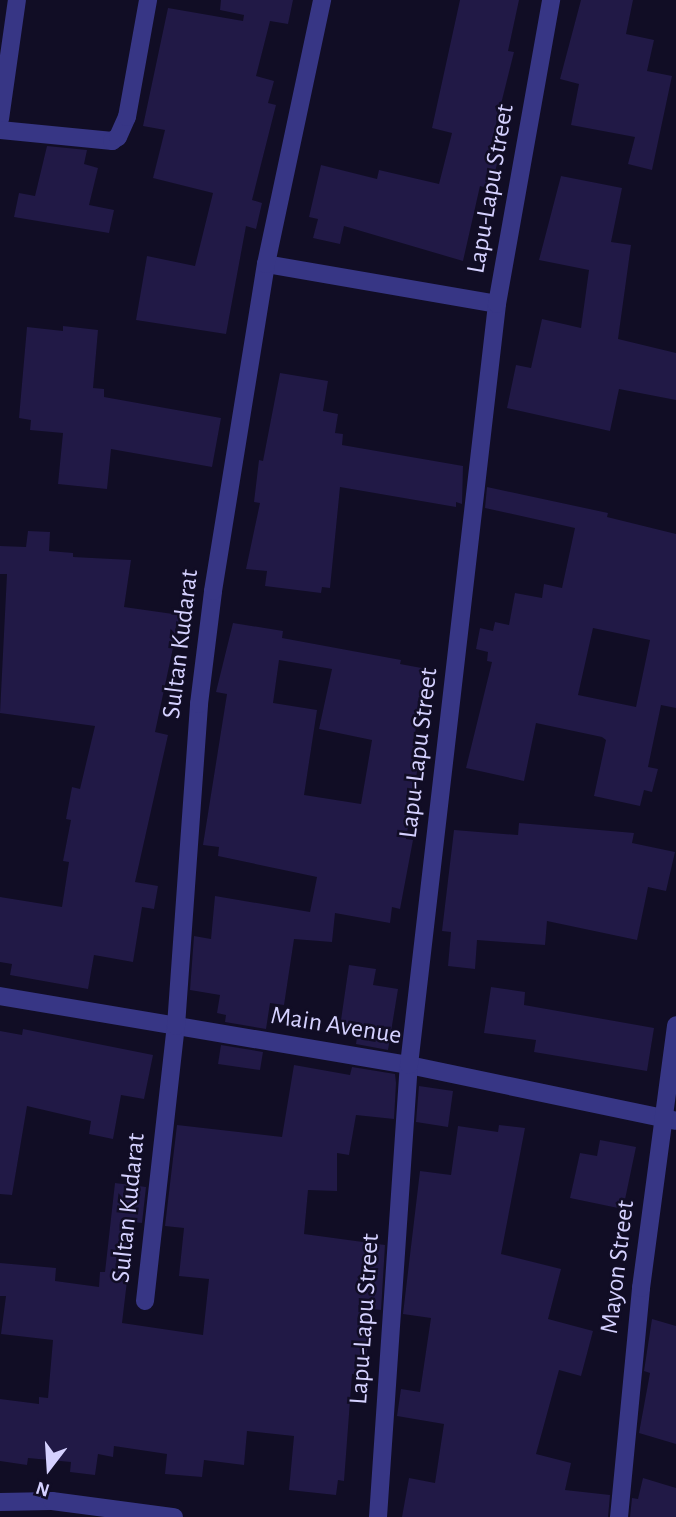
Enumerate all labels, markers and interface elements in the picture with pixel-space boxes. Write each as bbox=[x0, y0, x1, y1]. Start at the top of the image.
street label: Lapu-Lapu Street bbox=[461, 102, 521, 276]
street label: Sultan Kudarat bbox=[156, 567, 206, 721]
street label: Lapu-Lapu Street bbox=[393, 666, 445, 840]
street label: Main Avenue bbox=[268, 1000, 404, 1052]
street label: Sultan Kudarat bbox=[106, 1132, 152, 1284]
street label: Mayon Street bbox=[594, 1199, 642, 1335]
street label: Lapu-Lapu Street bbox=[343, 1232, 387, 1406]
north arrow bbox=[14, 1433, 84, 1503]
text: N bbox=[34, 1478, 52, 1500]

